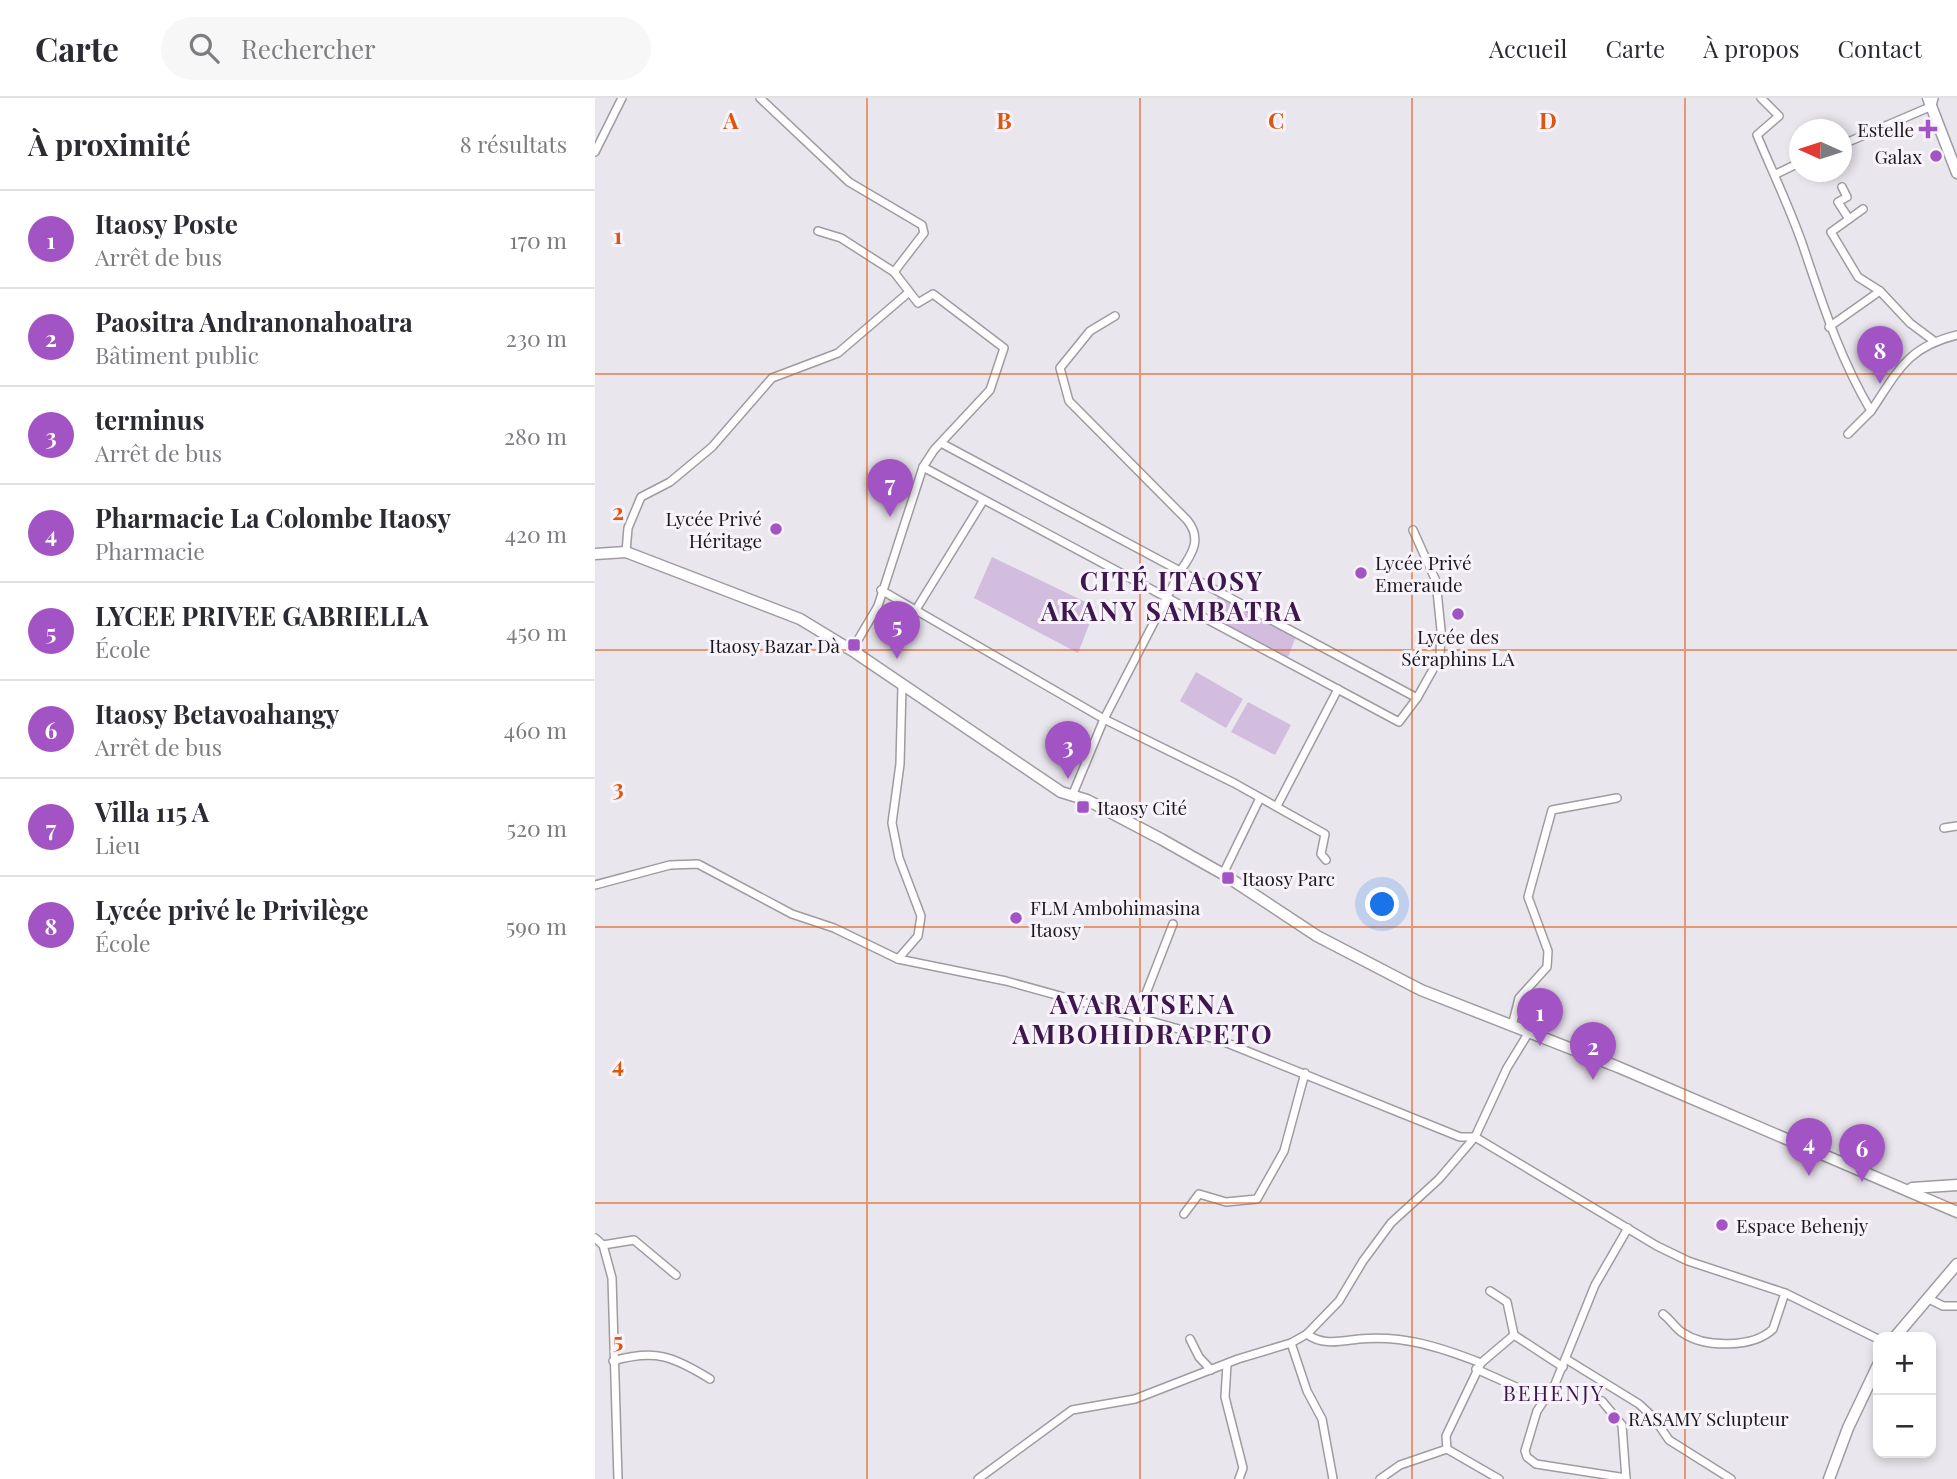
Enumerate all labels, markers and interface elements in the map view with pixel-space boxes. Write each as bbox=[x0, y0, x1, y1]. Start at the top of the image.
search box bbox=[161, 17, 651, 80]
text: Carte bbox=[35, 26, 119, 70]
icon: search bbox=[185, 29, 223, 67]
text: Rechercher bbox=[241, 31, 376, 66]
text: Accueil bbox=[1489, 32, 1567, 64]
text: Carte bbox=[1605, 32, 1665, 64]
text: À propos bbox=[1703, 32, 1799, 64]
text: Contact bbox=[1837, 32, 1922, 64]
text: A bbox=[722, 104, 739, 135]
text: B bbox=[996, 104, 1012, 135]
text: C bbox=[1268, 104, 1284, 135]
text: D bbox=[1539, 104, 1557, 135]
place label: Estelle bbox=[1857, 116, 1914, 142]
north arrow bbox=[1789, 119, 1852, 182]
marker: Estelle bbox=[1920, 121, 1936, 137]
text: À proximité bbox=[28, 124, 191, 164]
text: 8 résultats bbox=[460, 128, 567, 159]
place label: Galax bbox=[1875, 143, 1922, 169]
marker: Galax bbox=[1928, 148, 1944, 164]
text: Itaosy Poste bbox=[95, 206, 238, 241]
text: 1 bbox=[614, 219, 623, 250]
text: 1 bbox=[47, 224, 55, 255]
text: 170 m bbox=[509, 224, 567, 255]
text: Arrêt de bus bbox=[95, 241, 222, 272]
text: Paositra Andranonahoatra bbox=[95, 304, 413, 339]
text: 2 bbox=[45, 322, 57, 353]
text: 230 m bbox=[506, 322, 567, 353]
pin: 8 bbox=[1857, 326, 1903, 384]
text: Bâtiment public bbox=[95, 339, 259, 370]
text: terminus bbox=[95, 402, 205, 437]
text: 3 bbox=[45, 420, 57, 451]
text: 280 m bbox=[504, 420, 567, 451]
text: Arrêt de bus bbox=[95, 437, 222, 468]
pin: 7 bbox=[867, 459, 913, 517]
text: 2 bbox=[612, 495, 624, 526]
text: Pharmacie La Colombe Itaosy bbox=[95, 500, 451, 535]
place label: Lycée Privé Héritage bbox=[665, 505, 762, 553]
text: 4 bbox=[45, 518, 57, 549]
text: 420 m bbox=[505, 518, 567, 549]
marker: Lycée Privé Héritage bbox=[768, 521, 784, 537]
text: Pharmacie bbox=[95, 535, 205, 566]
place label: Lycée Privé Emeraude bbox=[1375, 549, 1472, 597]
district label: CITÉ ITAOSY AKANY SAMBATRA bbox=[1040, 563, 1303, 628]
marker: Lycée Privé Emeraude bbox=[1353, 565, 1369, 581]
text: LYCEE PRIVEE GABRIELLA bbox=[95, 598, 429, 633]
pin: 5 bbox=[874, 601, 920, 659]
marker: Lycée des Séraphins LA bbox=[1450, 606, 1466, 622]
text: 5 bbox=[46, 616, 56, 647]
text: 450 m bbox=[506, 616, 567, 647]
place label: Lycée des Séraphins LA bbox=[1401, 623, 1516, 671]
place label: Itaosy Bazar Dà bbox=[709, 632, 841, 658]
text: École bbox=[95, 633, 151, 664]
marker: Itaosy Bazar Dà bbox=[846, 637, 862, 653]
text: Itaosy Betavoahangy bbox=[95, 696, 339, 731]
text: 6 bbox=[45, 714, 57, 745]
text: 460 m bbox=[504, 714, 567, 745]
pin: 3 bbox=[1045, 721, 1091, 779]
text: Arrêt de bus bbox=[95, 731, 222, 762]
text: 3 bbox=[612, 771, 624, 802]
text: Villa 115 A bbox=[95, 794, 209, 829]
place label: Itaosy Cité bbox=[1097, 794, 1187, 820]
marker: Itaosy Cité bbox=[1075, 799, 1091, 815]
text: 7 bbox=[46, 812, 56, 843]
text: 520 m bbox=[506, 812, 567, 843]
text: Lieu bbox=[95, 829, 140, 860]
place label: Itaosy Parc bbox=[1242, 865, 1335, 891]
marker: Itaosy Parc bbox=[1220, 870, 1236, 886]
your location bbox=[1365, 887, 1399, 921]
text: Lycée privé le Privilège bbox=[95, 892, 369, 927]
place label: FLM Ambohimasina Itaosy bbox=[1030, 894, 1201, 942]
text: 8 bbox=[45, 910, 57, 941]
text: 590 m bbox=[506, 910, 567, 941]
marker: FLM Ambohimasina Itaosy bbox=[1008, 910, 1024, 926]
text: École bbox=[95, 927, 151, 958]
district label: AVARATSENA AMBOHIDRAPETO bbox=[1011, 986, 1274, 1051]
pin: 1 bbox=[1517, 988, 1563, 1046]
pin: 2 bbox=[1570, 1022, 1616, 1080]
text: 4 bbox=[612, 1048, 624, 1079]
pin: 4 bbox=[1786, 1118, 1832, 1176]
pin: 6 bbox=[1839, 1124, 1885, 1182]
place label: Espace Behenjy bbox=[1736, 1212, 1869, 1238]
marker: Espace Behenjy bbox=[1714, 1217, 1730, 1233]
text: 5 bbox=[613, 1324, 623, 1355]
map controls bbox=[1873, 1332, 1936, 1458]
button: + bbox=[1873, 1332, 1936, 1395]
district label: BEHENJY bbox=[1503, 1378, 1605, 1406]
button: − bbox=[1873, 1395, 1936, 1458]
place label: RASAMY Sclupteur bbox=[1628, 1405, 1789, 1431]
marker: RASAMY Sclupteur bbox=[1606, 1410, 1622, 1426]

